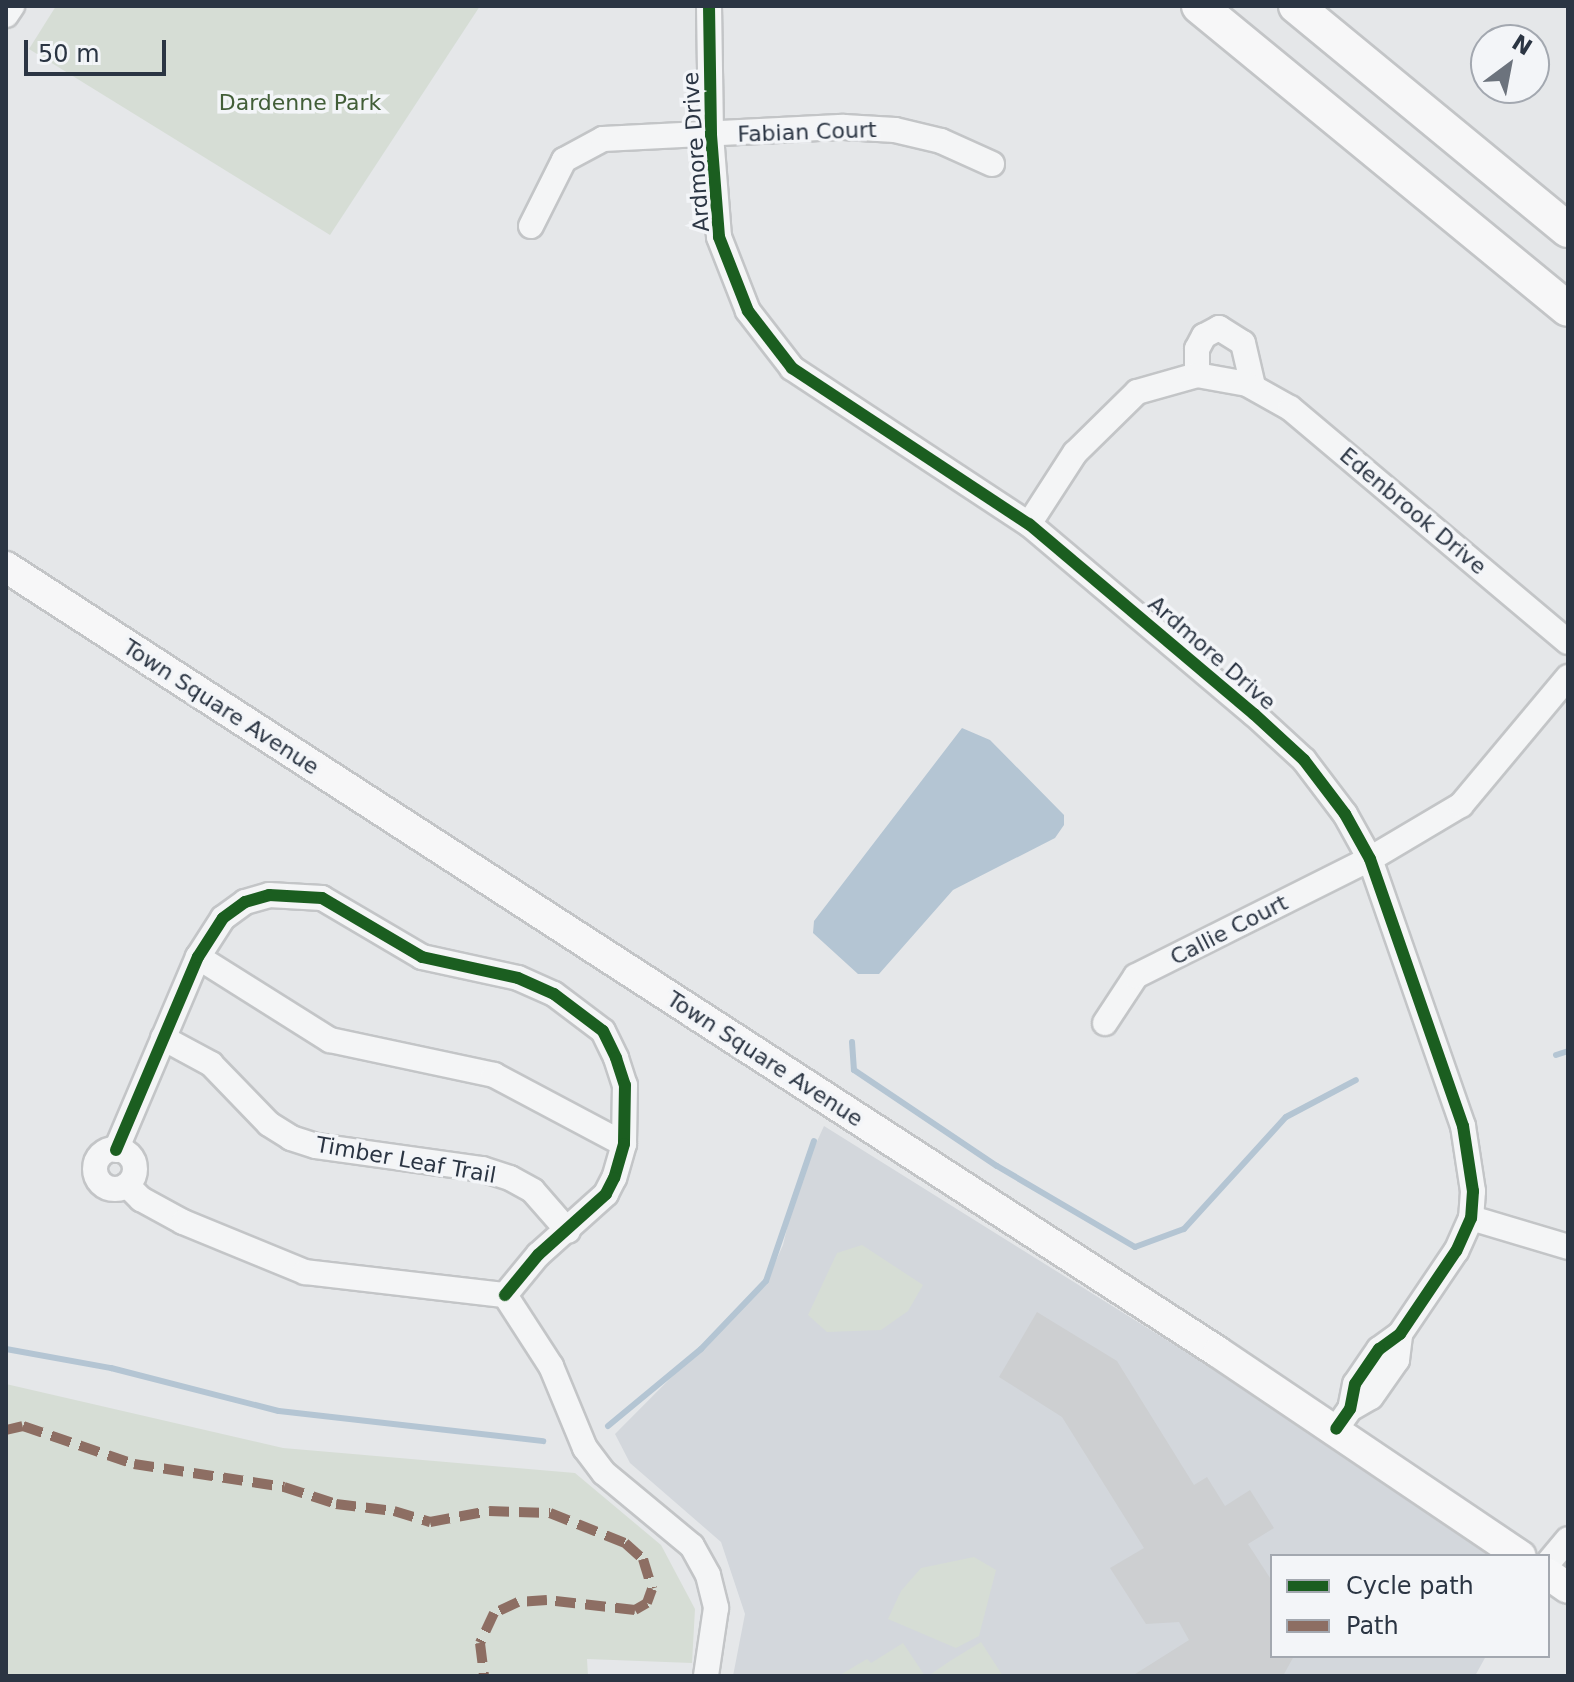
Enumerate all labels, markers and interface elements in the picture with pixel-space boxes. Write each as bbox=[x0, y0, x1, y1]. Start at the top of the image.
scale bar bbox=[28, 24, 170, 74]
north arrow bbox=[1470, 24, 1550, 104]
text: N bbox=[1507, 29, 1536, 60]
text: 50 m bbox=[38, 40, 100, 68]
street label: Ardmore Drive bbox=[677, 71, 715, 233]
park label: Dardenne Park bbox=[219, 90, 381, 116]
street label: Fabian Court bbox=[737, 116, 877, 148]
street label: Edenbrook Drive bbox=[1334, 442, 1492, 580]
street label: Ardmore Drive bbox=[1143, 590, 1281, 716]
street label: Town Square Avenue bbox=[118, 634, 324, 780]
street label: Callie Court bbox=[1166, 889, 1292, 971]
street label: Town Square Avenue bbox=[662, 986, 868, 1132]
street label: Timber Leaf Trail bbox=[314, 1131, 498, 1189]
legend bbox=[1270, 1554, 1550, 1658]
text: Cycle path bbox=[1346, 1572, 1474, 1600]
text: Path bbox=[1346, 1612, 1399, 1640]

